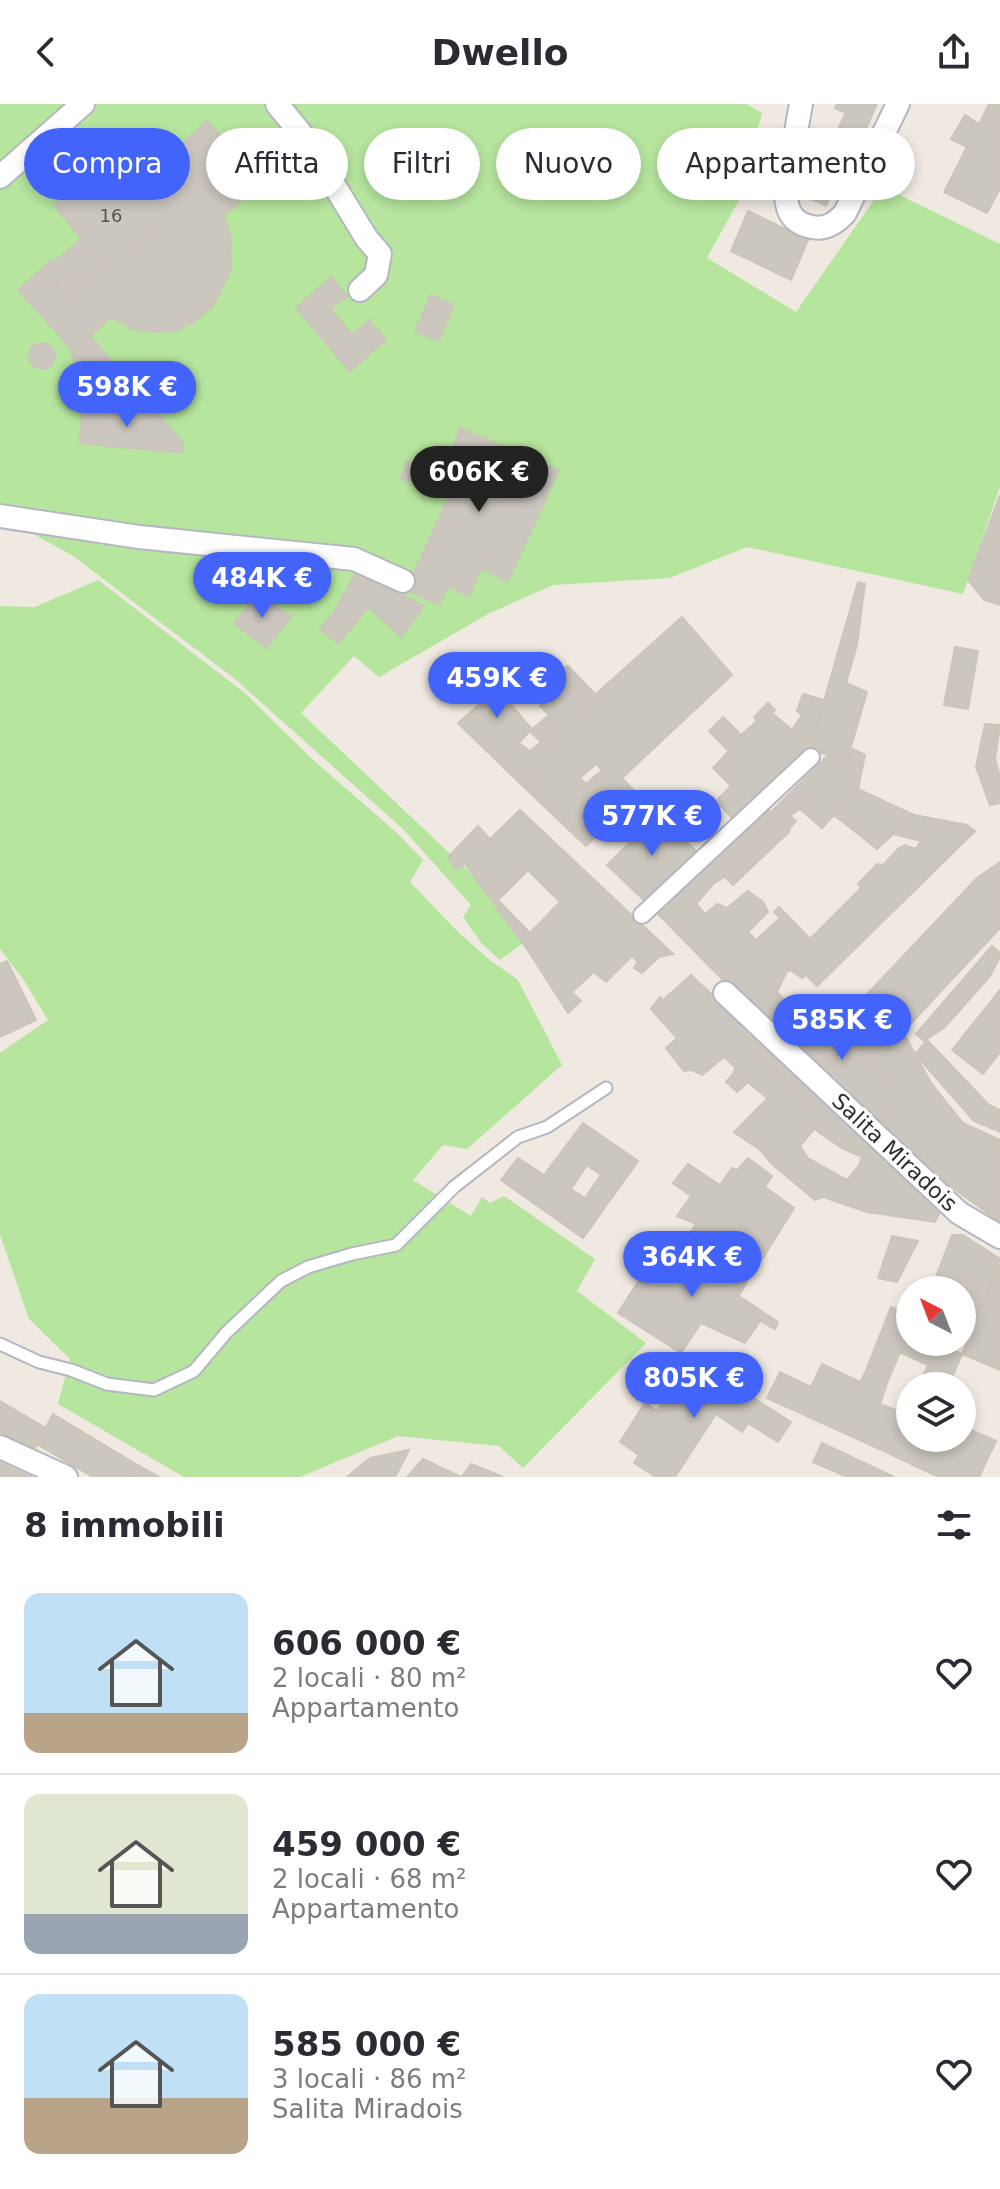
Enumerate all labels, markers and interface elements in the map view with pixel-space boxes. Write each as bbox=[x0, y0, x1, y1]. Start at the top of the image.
icon: back bbox=[24, 30, 68, 74]
icon: share bbox=[932, 30, 976, 74]
text: Dwello bbox=[432, 32, 568, 73]
chip: Compra bbox=[24, 128, 190, 200]
chip: Affitta bbox=[206, 128, 348, 200]
chip: Filtri bbox=[364, 128, 480, 200]
chip: Nuovo bbox=[496, 128, 641, 200]
chip: Appartamento bbox=[657, 128, 915, 200]
house number: 16 bbox=[100, 205, 122, 226]
pin: 598K € bbox=[62, 361, 192, 429]
text: 598K € bbox=[76, 372, 178, 402]
pin: 606K € bbox=[414, 446, 544, 514]
text: 606K € bbox=[428, 457, 530, 487]
pin: 484K € bbox=[197, 552, 327, 620]
text: 484K € bbox=[211, 563, 313, 593]
pin: 459K € bbox=[432, 652, 562, 720]
text: 459K € bbox=[446, 663, 548, 693]
pin: 577K € bbox=[587, 790, 717, 858]
text: 577K € bbox=[601, 801, 703, 831]
pin: 585K € bbox=[777, 994, 907, 1062]
text: 585K € bbox=[791, 1005, 893, 1035]
street label: Salita Miradois bbox=[827, 1088, 962, 1217]
pin: 364K € bbox=[627, 1231, 757, 1299]
text: 364K € bbox=[641, 1242, 743, 1272]
north arrow bbox=[896, 1276, 976, 1356]
map controls bbox=[896, 1276, 976, 1452]
pin: 805K € bbox=[629, 1352, 759, 1420]
text: 805K € bbox=[643, 1363, 745, 1393]
button: layers bbox=[896, 1372, 976, 1452]
icon: filters bbox=[932, 1503, 976, 1547]
text: 8 immobili bbox=[24, 1505, 225, 1545]
text: 606 000 € bbox=[272, 1623, 461, 1663]
icon: home bbox=[88, 1625, 184, 1721]
icon: heart bbox=[932, 1651, 976, 1695]
text: 2 locali · 80 m² bbox=[272, 1663, 467, 1693]
text: Appartamento bbox=[272, 1693, 459, 1723]
text: 459 000 € bbox=[272, 1824, 461, 1864]
icon: home bbox=[88, 1826, 184, 1922]
icon: heart bbox=[932, 1852, 976, 1896]
text: 2 locali · 68 m² bbox=[272, 1864, 467, 1894]
text: Appartamento bbox=[272, 1894, 459, 1924]
text: 585 000 € bbox=[272, 2024, 461, 2064]
icon: home bbox=[88, 2026, 184, 2122]
icon: heart bbox=[932, 2052, 976, 2096]
text: 3 locali · 86 m² bbox=[272, 2064, 467, 2094]
text: Salita Miradois bbox=[272, 2094, 463, 2124]

